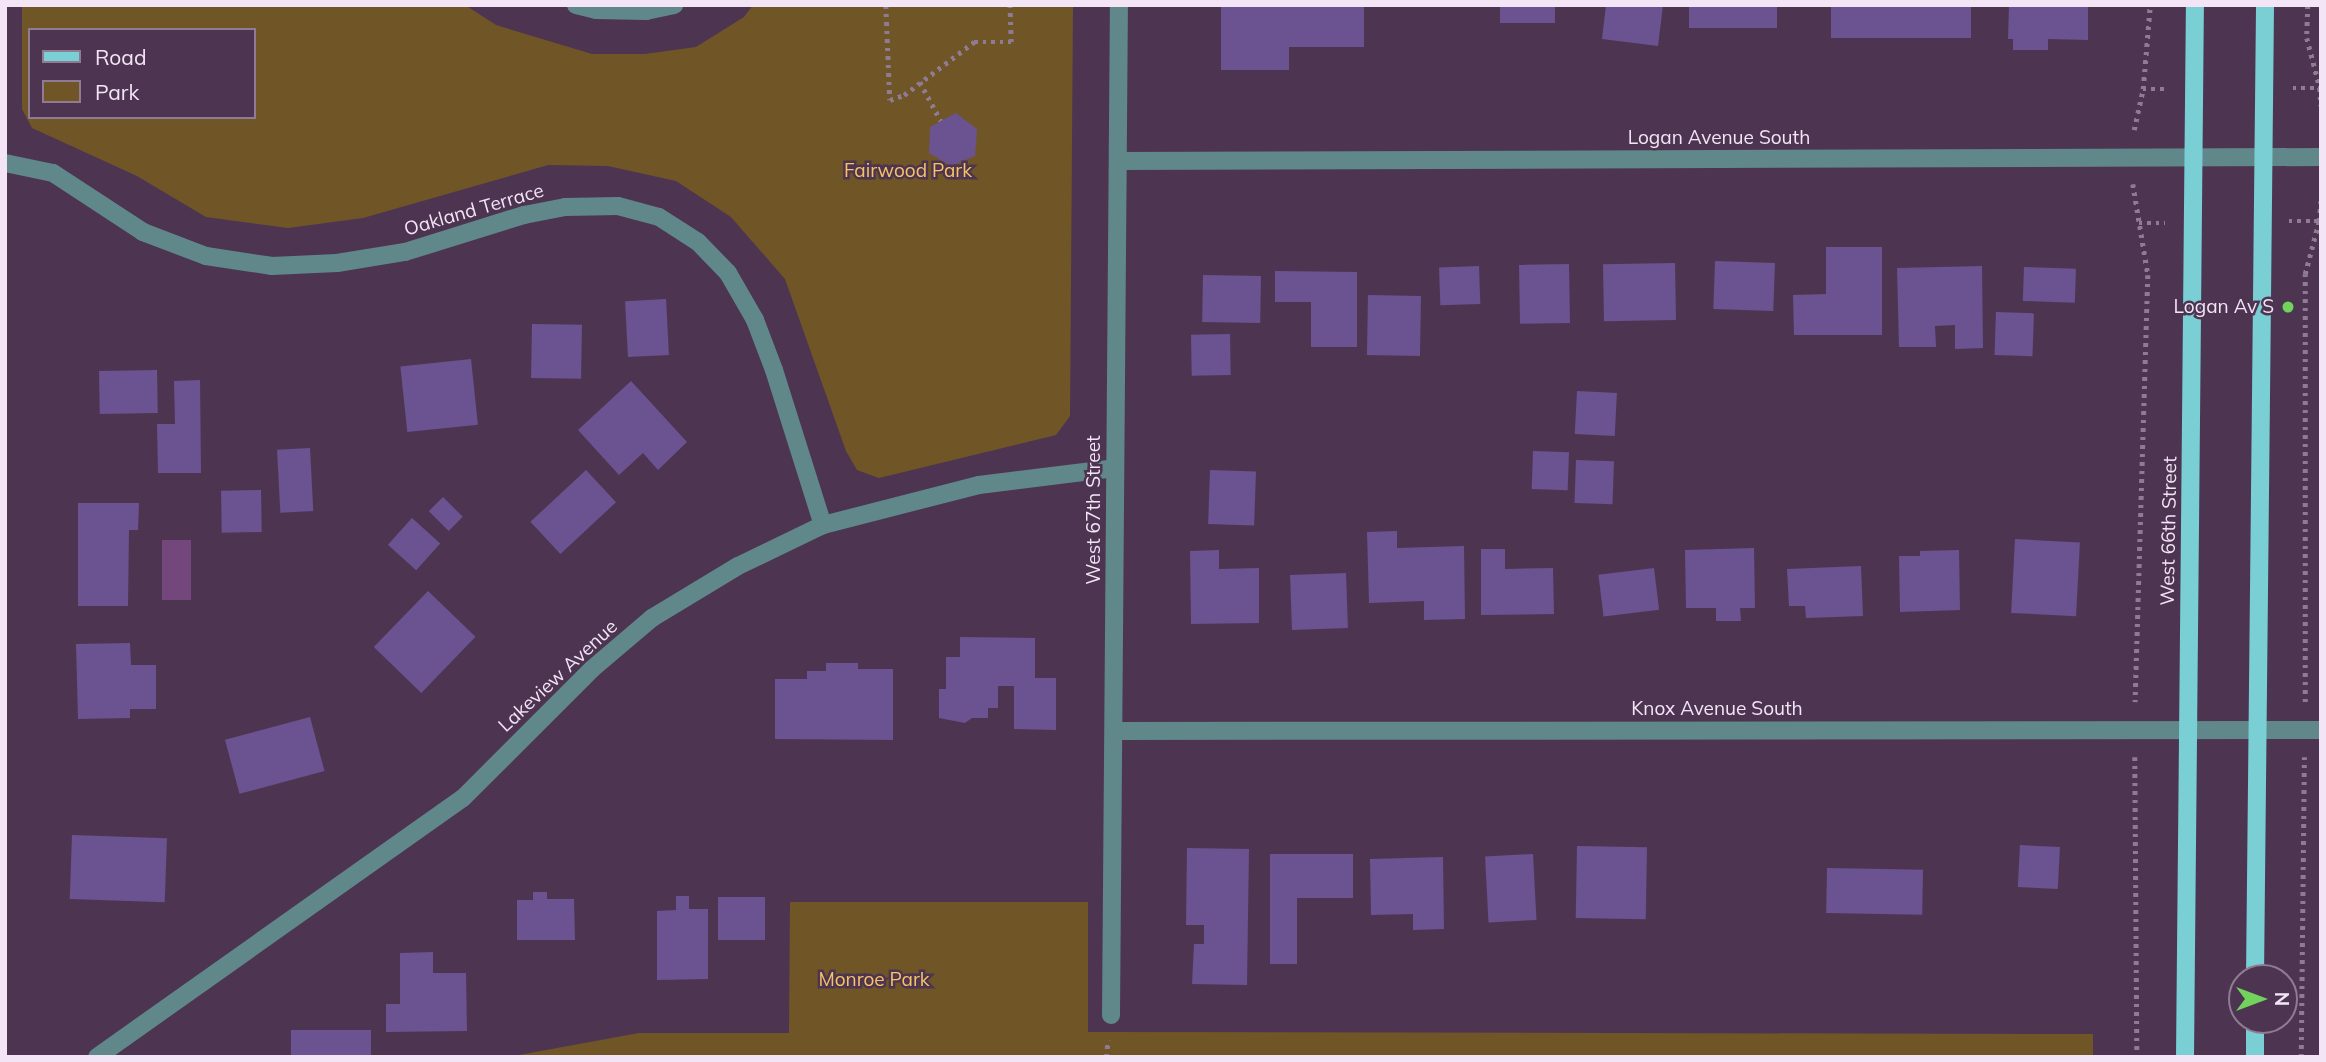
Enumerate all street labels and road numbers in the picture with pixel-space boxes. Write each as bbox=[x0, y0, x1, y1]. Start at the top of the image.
street label: Logan Avenue South bbox=[1628, 127, 1810, 149]
street label: Oakland Terrace bbox=[402, 179, 546, 241]
street label: West 67th Street bbox=[1083, 435, 1105, 585]
street label: West 66th Street bbox=[2156, 456, 2182, 606]
street label: Lakeview Avenue bbox=[494, 615, 622, 737]
street label: Knox Avenue South bbox=[1631, 698, 1803, 720]

